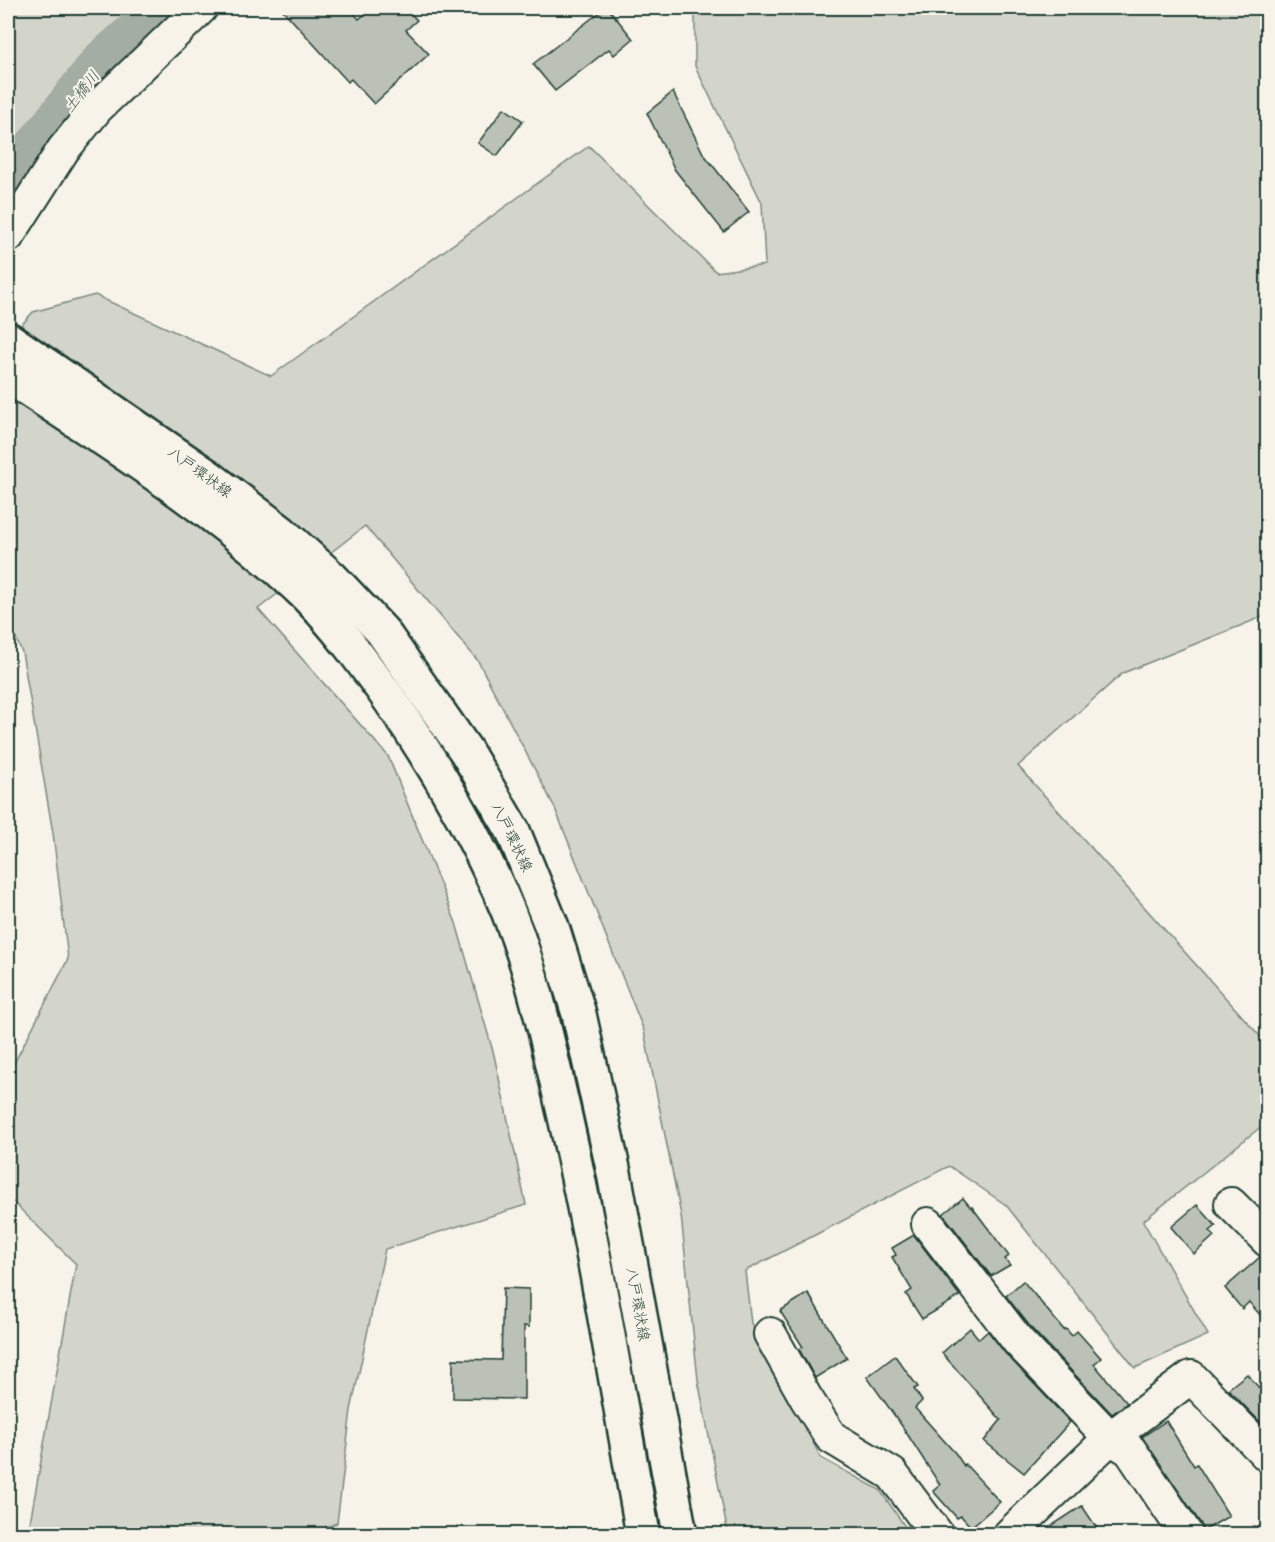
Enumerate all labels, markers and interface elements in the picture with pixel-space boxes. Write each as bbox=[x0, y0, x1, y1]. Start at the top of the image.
water label: 土橋川 bbox=[58, 66, 104, 117]
street label: 八戸環状線 bbox=[164, 442, 236, 502]
street label: 八戸環状線 bbox=[487, 799, 537, 875]
street label: 八戸環状線 bbox=[622, 1265, 654, 1343]

